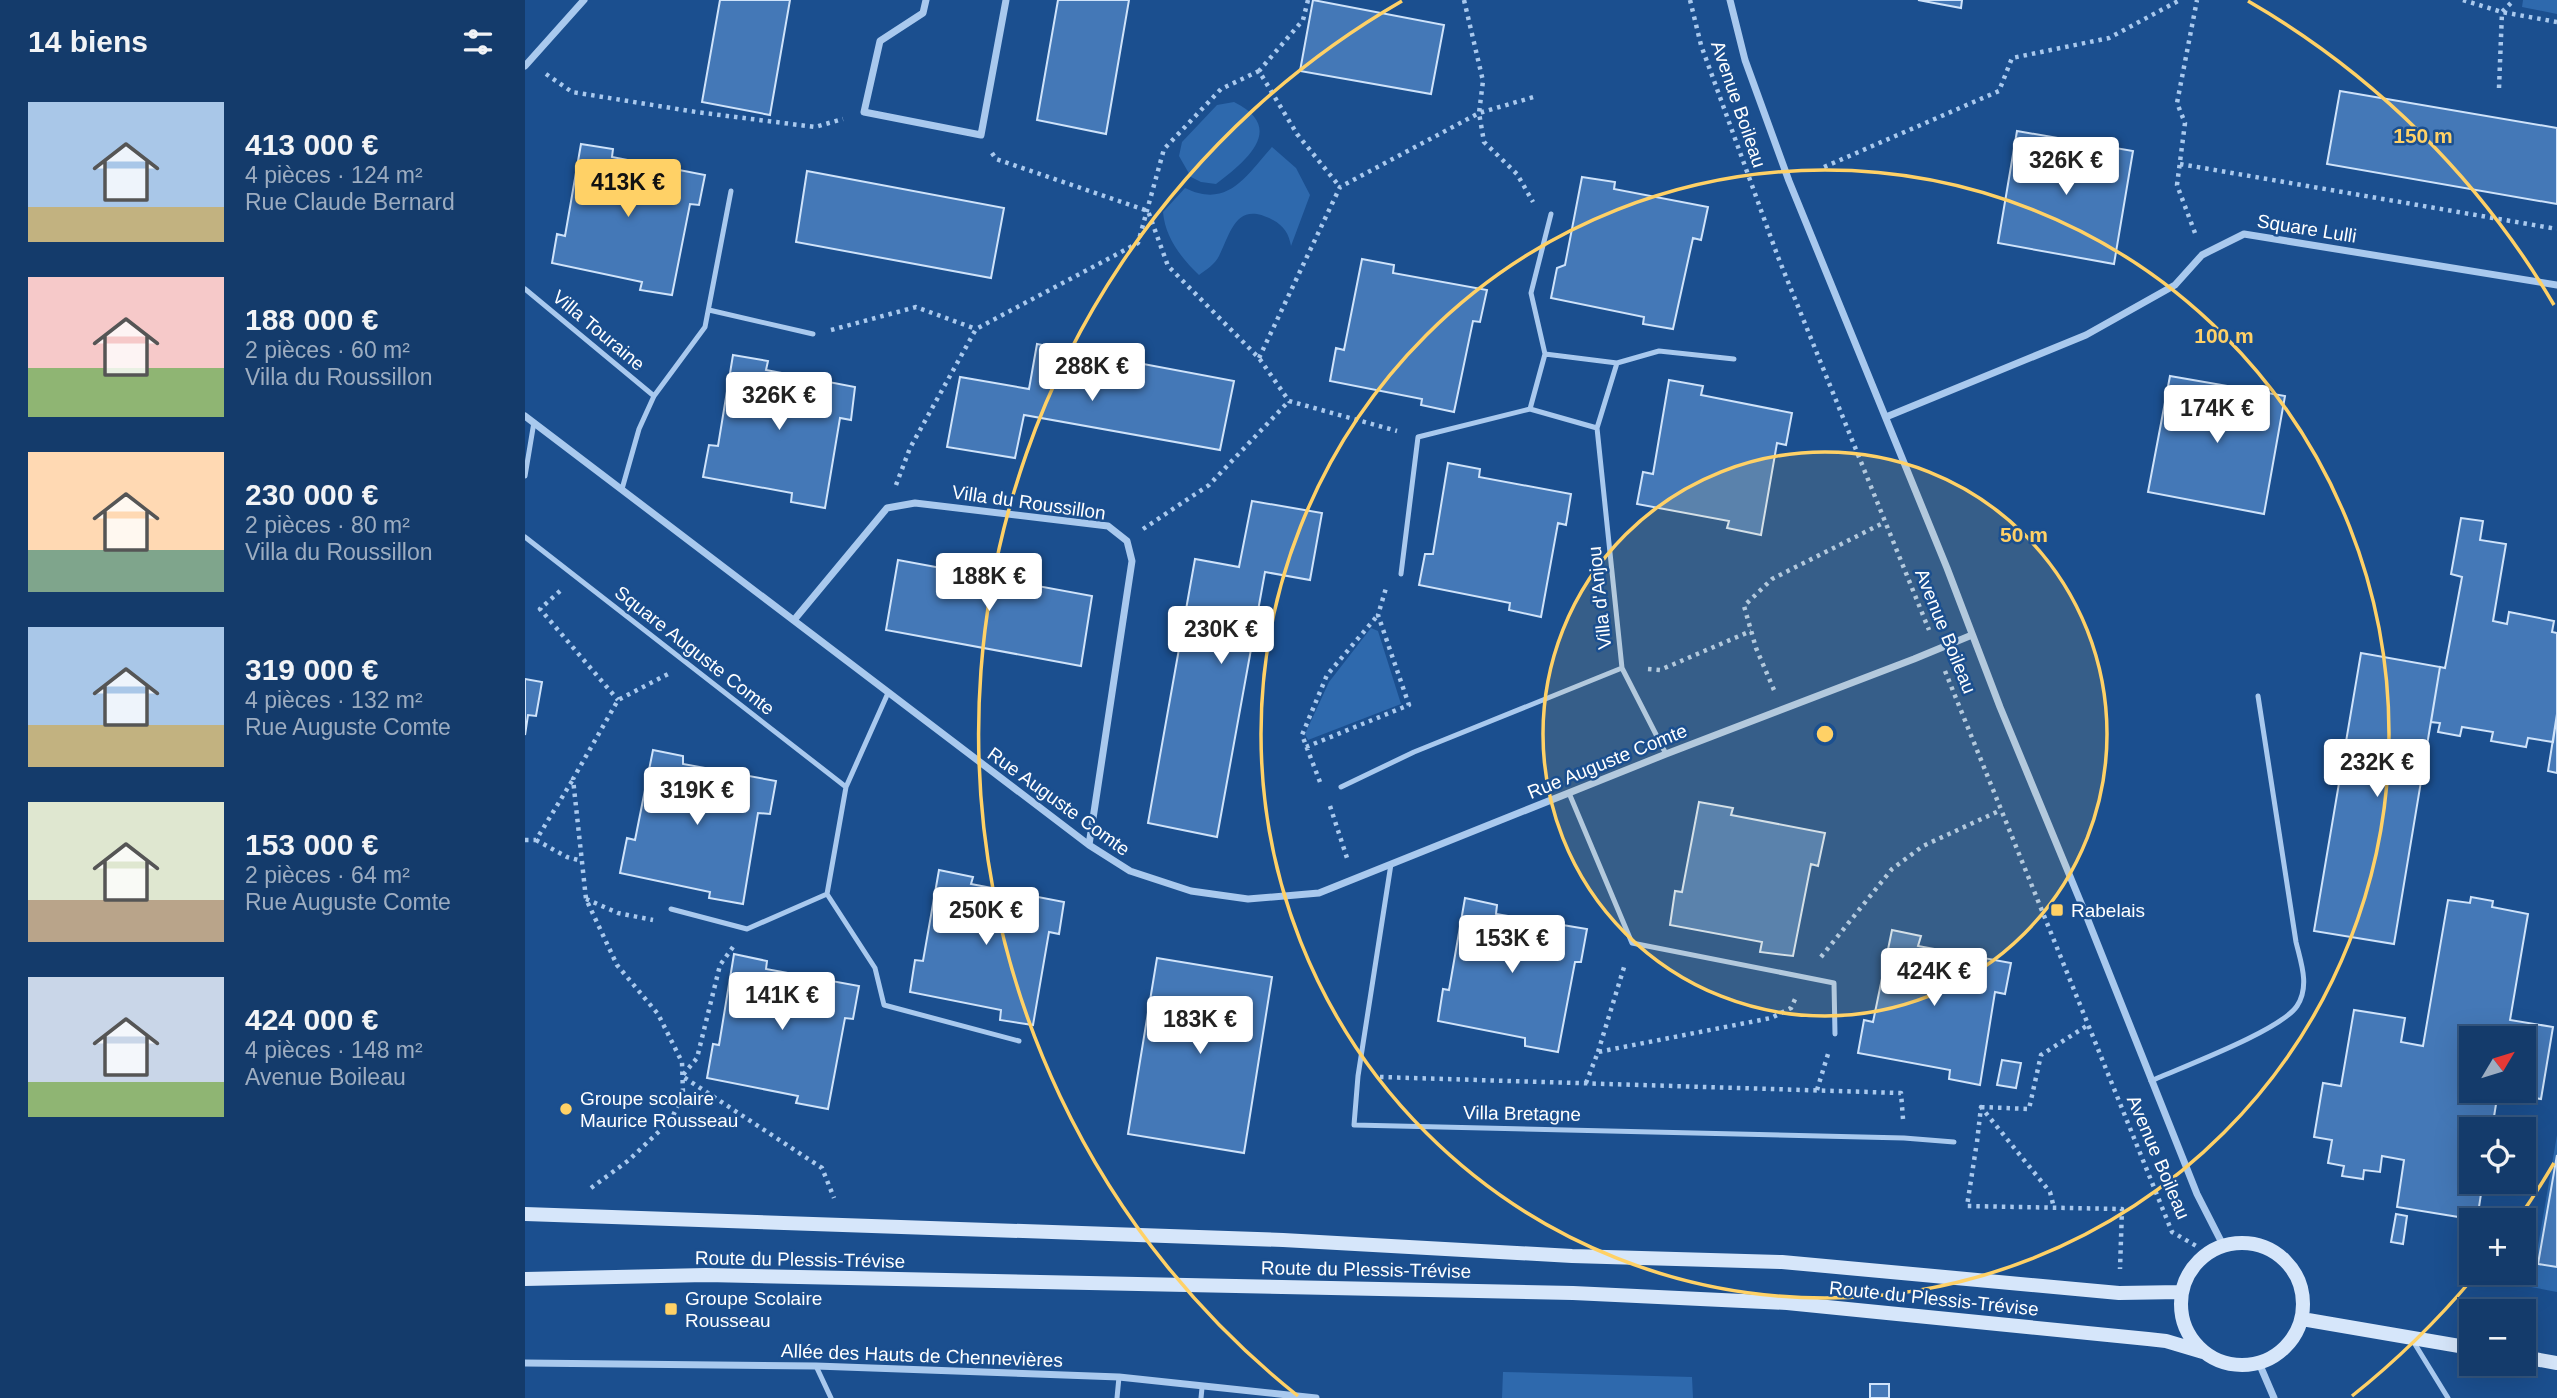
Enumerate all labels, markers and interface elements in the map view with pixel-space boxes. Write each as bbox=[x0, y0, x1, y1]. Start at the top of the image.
icon: filters bbox=[459, 23, 497, 61]
text: 14 biens bbox=[28, 25, 148, 58]
street label: Avenue Boileau bbox=[1707, 38, 1770, 170]
text: 150 m bbox=[2393, 124, 2453, 147]
text: 413 000 € bbox=[245, 128, 378, 161]
icon: home bbox=[84, 130, 168, 214]
pin: 326K € bbox=[2009, 138, 2123, 197]
text: 326K € bbox=[2029, 147, 2103, 173]
pin: 413K € bbox=[571, 160, 685, 219]
text: 4 pièces · 124 m² bbox=[245, 162, 423, 188]
text: 413K € bbox=[591, 169, 665, 195]
text: Rue Claude Bernard bbox=[245, 189, 455, 215]
street label: Square Lulli bbox=[2256, 210, 2358, 247]
street label: Villa Touraine bbox=[548, 286, 649, 375]
text: 188 000 € bbox=[245, 303, 378, 336]
icon: home bbox=[84, 305, 168, 389]
text: 100 m bbox=[2194, 324, 2254, 347]
text: 2 pièces · 60 m² bbox=[245, 337, 410, 363]
pin: 288K € bbox=[1035, 344, 1149, 403]
text: 288K € bbox=[1055, 353, 1129, 379]
text: Villa du Roussillon bbox=[245, 364, 433, 390]
pin: 326K € bbox=[722, 372, 836, 432]
text: 326K € bbox=[742, 382, 816, 408]
pin: 174K € bbox=[2160, 386, 2274, 445]
text: 174K € bbox=[2180, 395, 2254, 421]
text: 230 000 € bbox=[245, 478, 378, 511]
icon: home bbox=[84, 480, 168, 564]
street label: Villa du Roussillon bbox=[951, 481, 1107, 524]
text: 2 pièces · 80 m² bbox=[245, 512, 410, 538]
text: 50 m bbox=[2000, 523, 2048, 546]
text: Villa du Roussillon bbox=[245, 539, 433, 565]
street label: Villa d'Anjou bbox=[1584, 545, 1615, 651]
pin: 188K € bbox=[932, 554, 1046, 613]
text: 188K € bbox=[952, 563, 1026, 589]
street label: Avenue Boileau bbox=[1911, 566, 1980, 697]
street label: Square Auguste Comte bbox=[611, 582, 779, 719]
pin: 230K € bbox=[1164, 606, 1278, 666]
text: 230K € bbox=[1184, 616, 1258, 642]
text: 319 000 € bbox=[245, 653, 378, 686]
icon: home bbox=[84, 655, 168, 739]
text: 4 pièces · 132 m² bbox=[245, 687, 423, 713]
text: Rue Auguste Comte bbox=[245, 714, 451, 740]
street label: Rue Auguste Comte bbox=[1524, 720, 1690, 803]
centre of rings bbox=[1813, 722, 1837, 746]
pin: 232K € bbox=[2320, 740, 2434, 799]
street label: Rue Auguste Comte bbox=[984, 743, 1134, 860]
text: 232K € bbox=[2340, 749, 2414, 775]
pin: 319K € bbox=[640, 768, 754, 827]
text: 319K € bbox=[660, 777, 734, 803]
text: 153 000 € bbox=[245, 828, 378, 861]
icon: home bbox=[84, 830, 168, 914]
text: 2 pièces · 64 m² bbox=[245, 862, 410, 888]
pin: 250K € bbox=[929, 888, 1043, 947]
text: Rue Auguste Comte bbox=[245, 889, 451, 915]
text: 250K € bbox=[949, 897, 1023, 923]
place label: Rabelais bbox=[2071, 900, 2145, 921]
marker: Rabelais bbox=[2049, 902, 2065, 918]
pin: 153K € bbox=[1455, 916, 1569, 975]
text: 153K € bbox=[1475, 925, 1549, 951]
pin: 424K € bbox=[1877, 948, 1991, 1008]
text: 424K € bbox=[1897, 958, 1971, 984]
pin: 141K € bbox=[725, 972, 839, 1032]
text: 141K € bbox=[745, 982, 819, 1008]
pin: 183K € bbox=[1143, 996, 1257, 1056]
text: 424 000 € bbox=[245, 1003, 378, 1036]
icon: home bbox=[84, 1005, 168, 1089]
text: 183K € bbox=[1163, 1006, 1237, 1032]
north arrow bbox=[2459, 1026, 2536, 1102]
map controls bbox=[2459, 1026, 2536, 1376]
text: 4 pièces · 148 m² bbox=[245, 1037, 423, 1063]
text: Avenue Boileau bbox=[245, 1064, 406, 1090]
place label: Groupe scolaire Maurice Rousseau bbox=[580, 1088, 738, 1131]
street label: Avenue Boileau bbox=[2123, 1092, 2194, 1222]
marker: Groupe scolaire Maurice Rousseau bbox=[558, 1101, 574, 1117]
street label: Villa Bretagne bbox=[1463, 1102, 1581, 1125]
button: locate bbox=[2459, 1117, 2536, 1194]
button: + bbox=[2459, 1208, 2536, 1285]
street label: Route du Plessis-Trévise bbox=[695, 1247, 905, 1272]
street label: Route du Plessis-Trévise bbox=[1261, 1257, 1471, 1282]
street label: Route du Plessis-Trévise bbox=[1828, 1277, 2040, 1320]
place label: Groupe Scolaire Rousseau bbox=[685, 1288, 822, 1331]
button: − bbox=[2459, 1299, 2536, 1376]
marker: Groupe Scolaire Rousseau bbox=[663, 1301, 679, 1317]
street label: Allée des Hauts de Chennevières bbox=[781, 1340, 1063, 1371]

